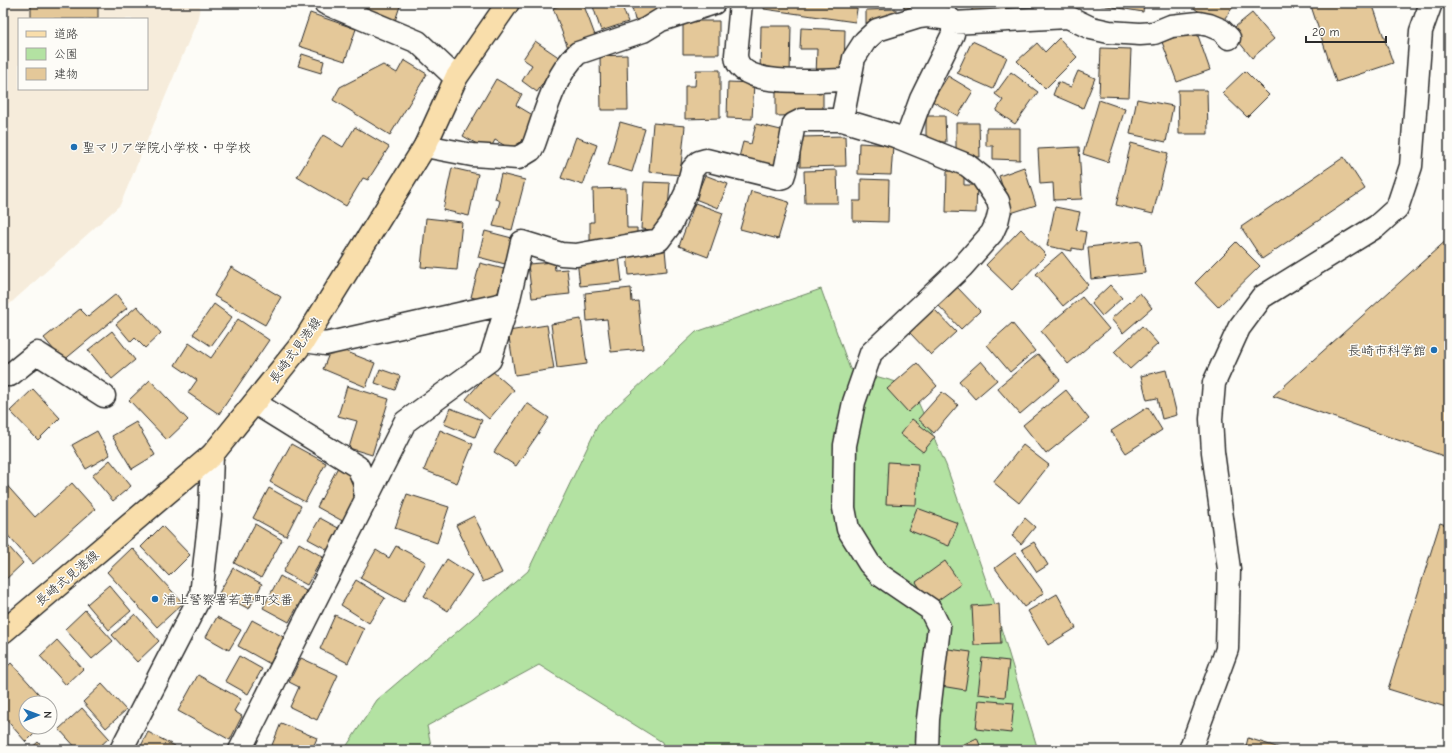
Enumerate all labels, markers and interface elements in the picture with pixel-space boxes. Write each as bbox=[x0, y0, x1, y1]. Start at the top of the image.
legend bbox=[18, 18, 148, 90]
scale bar bbox=[1306, 18, 1386, 44]
text: 20 m bbox=[1312, 25, 1340, 39]
text: 道路 bbox=[54, 27, 78, 41]
text: 公園 bbox=[54, 47, 78, 61]
text: 建物 bbox=[54, 67, 78, 81]
place label: 聖マリア学院小学校・中学校 bbox=[82, 140, 251, 155]
marker: 聖マリア学院小学校・中学校 bbox=[69, 142, 79, 152]
street label: 長崎式見港線 bbox=[266, 313, 325, 386]
place label: 長崎市科学館 bbox=[1348, 343, 1426, 358]
marker: 長崎市科学館 bbox=[1429, 345, 1439, 355]
street label: 長崎式見港線 bbox=[32, 547, 102, 609]
place label: 浦上警察署若草町交番 bbox=[163, 592, 293, 607]
marker: 浦上警察署若草町交番 bbox=[150, 594, 160, 604]
north arrow bbox=[18, 695, 58, 735]
text: N bbox=[41, 711, 54, 719]

